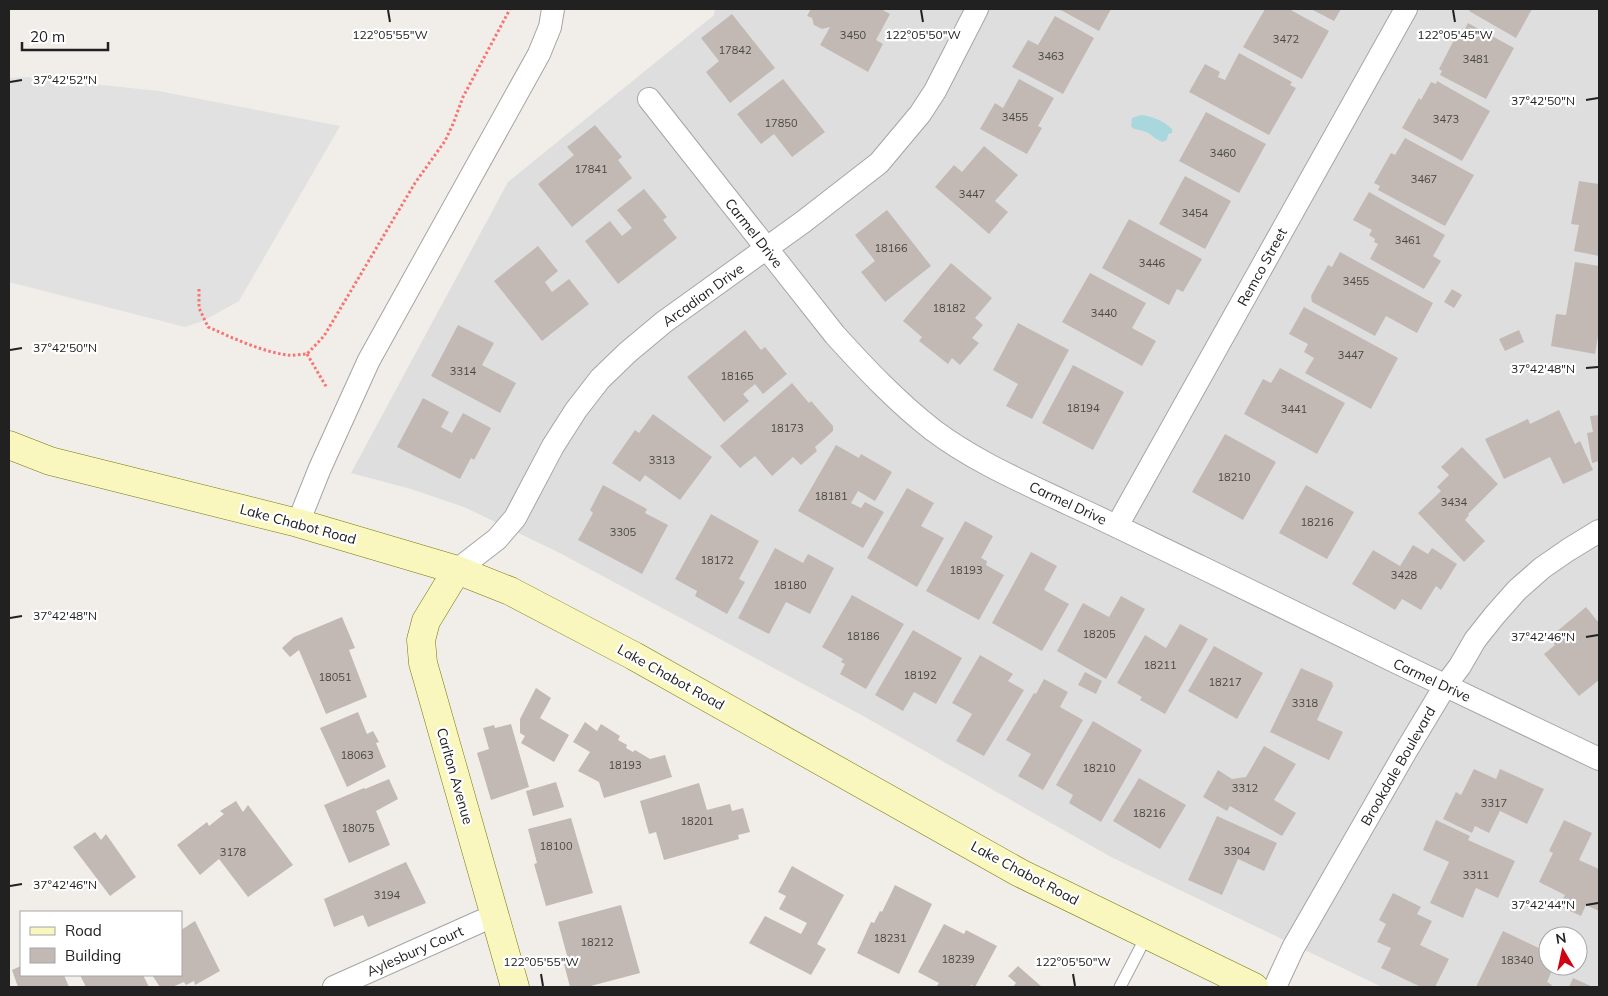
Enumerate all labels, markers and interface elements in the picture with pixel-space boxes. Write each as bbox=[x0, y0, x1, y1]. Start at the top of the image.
scale bar bbox=[22, 20, 109, 52]
text: 20 m bbox=[30, 27, 65, 46]
text: 122°05'55"W bbox=[352, 27, 428, 42]
text: 122°05'50"W bbox=[885, 27, 961, 42]
text: 122°05'45"W bbox=[1417, 27, 1493, 42]
house number: 3450 bbox=[840, 28, 867, 42]
house number: 3472 bbox=[1273, 32, 1300, 46]
house number: 17842 bbox=[719, 43, 752, 57]
house number: 3463 bbox=[1038, 49, 1064, 63]
house number: 3481 bbox=[1463, 52, 1489, 66]
text: 37°42'52"N bbox=[33, 72, 97, 87]
text: 37°42'50"N bbox=[1511, 93, 1575, 108]
house number: 3455 bbox=[1002, 110, 1029, 124]
house number: 3473 bbox=[1433, 112, 1459, 126]
house number: 17850 bbox=[765, 116, 798, 130]
house number: 3460 bbox=[1210, 146, 1237, 160]
house number: 17841 bbox=[575, 162, 608, 176]
house number: 3467 bbox=[1411, 172, 1437, 186]
house number: 3447 bbox=[959, 187, 985, 201]
street label: Carmel Drive bbox=[721, 195, 787, 271]
house number: 3454 bbox=[1182, 206, 1209, 220]
street label: Remco Street bbox=[1233, 225, 1291, 309]
house number: 3461 bbox=[1395, 233, 1421, 247]
house number: 18166 bbox=[875, 241, 908, 255]
house number: 3446 bbox=[1139, 256, 1166, 270]
street label: Arcadian Drive bbox=[659, 259, 747, 331]
house number: 3455 bbox=[1343, 274, 1370, 288]
house number: 18182 bbox=[933, 301, 966, 315]
house number: 3440 bbox=[1091, 306, 1118, 320]
text: 37°42'50"N bbox=[33, 340, 97, 355]
house number: 3447 bbox=[1338, 348, 1364, 362]
text: 37°42'48"N bbox=[1511, 361, 1575, 376]
house number: 3314 bbox=[450, 364, 477, 378]
house number: 18165 bbox=[721, 369, 754, 383]
house number: 18194 bbox=[1067, 401, 1100, 415]
house number: 3441 bbox=[1281, 402, 1307, 416]
house number: 18173 bbox=[771, 421, 804, 435]
house number: 3313 bbox=[649, 453, 675, 467]
house number: 18210 bbox=[1218, 470, 1251, 484]
street label: Carmel Drive bbox=[1026, 477, 1110, 529]
house number: 18181 bbox=[815, 489, 848, 503]
house number: 3434 bbox=[1441, 495, 1468, 509]
street label: Lake Chabot Road bbox=[238, 500, 358, 548]
house number: 18216 bbox=[1301, 515, 1334, 529]
house number: 3305 bbox=[610, 525, 637, 539]
house number: 18172 bbox=[701, 553, 734, 567]
house number: 18193 bbox=[950, 563, 983, 577]
house number: 3428 bbox=[1391, 568, 1418, 582]
house number: 18180 bbox=[774, 578, 807, 592]
text: 37°42'48"N bbox=[33, 608, 97, 623]
house number: 18205 bbox=[1083, 627, 1116, 641]
house number: 18186 bbox=[847, 629, 880, 643]
text: 37°42'46"N bbox=[1511, 629, 1575, 644]
street label: Lake Chabot Road bbox=[614, 640, 728, 714]
street label: Carmel Drive bbox=[1390, 654, 1474, 706]
house number: 18211 bbox=[1144, 658, 1177, 672]
house number: 18192 bbox=[904, 668, 937, 682]
house number: 18051 bbox=[319, 670, 352, 684]
house number: 18217 bbox=[1209, 675, 1242, 689]
house number: 3318 bbox=[1292, 696, 1319, 710]
street label: Brookdale Boulevard bbox=[1357, 703, 1439, 829]
street label: Carlton Avenue bbox=[433, 726, 477, 826]
house number: 18063 bbox=[341, 748, 374, 762]
house number: 18193 bbox=[609, 758, 642, 772]
house number: 18210 bbox=[1083, 761, 1116, 775]
house number: 3312 bbox=[1232, 781, 1259, 795]
house number: 3317 bbox=[1481, 796, 1507, 810]
house number: 18216 bbox=[1133, 806, 1166, 820]
house number: 18201 bbox=[681, 814, 714, 828]
house number: 18075 bbox=[342, 821, 375, 835]
street label: Lake Chabot Road bbox=[968, 837, 1082, 909]
house number: 18100 bbox=[540, 839, 573, 853]
house number: 3304 bbox=[1224, 844, 1251, 858]
house number: 3178 bbox=[220, 845, 247, 859]
house number: 3311 bbox=[1463, 868, 1489, 882]
text: 37°42'46"N bbox=[33, 877, 97, 892]
house number: 3194 bbox=[374, 888, 401, 902]
text: 37°42'44"N bbox=[1511, 897, 1575, 912]
legend bbox=[20, 911, 182, 976]
text: Road bbox=[65, 921, 102, 940]
street label: Aylesbury Court bbox=[364, 922, 466, 980]
north arrow bbox=[1538, 926, 1588, 976]
text: N bbox=[1554, 928, 1568, 948]
house number: 18231 bbox=[874, 931, 907, 945]
house number: 18212 bbox=[581, 935, 614, 949]
text: Building bbox=[65, 946, 121, 965]
house number: 18239 bbox=[942, 952, 975, 966]
house number: 18340 bbox=[1501, 953, 1534, 967]
text: 122°05'55"W bbox=[503, 954, 579, 969]
text: 122°05'50"W bbox=[1035, 954, 1111, 969]

